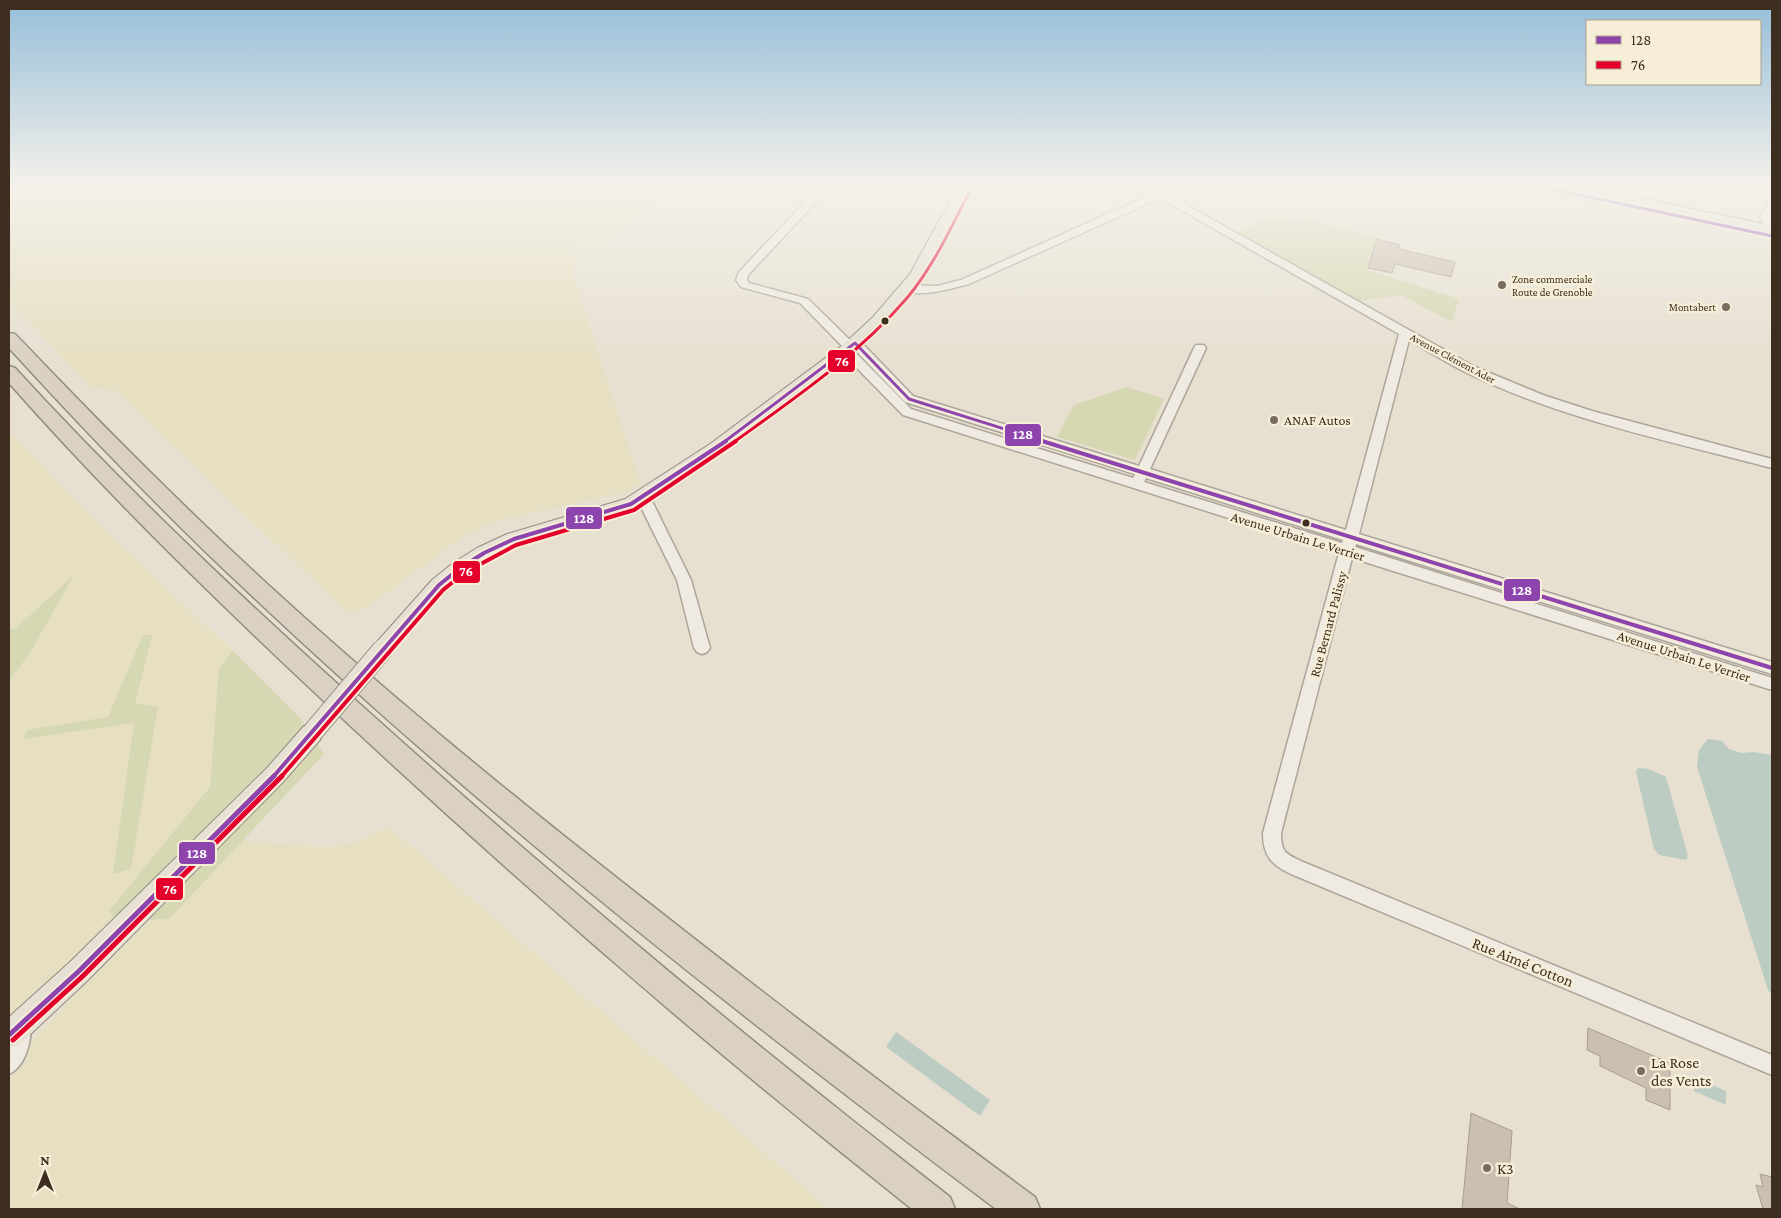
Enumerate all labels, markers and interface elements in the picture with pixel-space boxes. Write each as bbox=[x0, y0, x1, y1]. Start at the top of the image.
legend bbox=[1586, 20, 1761, 85]
text: 128 bbox=[1631, 32, 1651, 48]
text: 76 bbox=[1631, 57, 1645, 73]
place label: Zone commerciale Route de Grenoble bbox=[1512, 273, 1593, 298]
marker: Zone commerciale Route de Grenoble bbox=[1496, 279, 1508, 291]
place label: Montabert bbox=[1669, 301, 1716, 313]
marker: Montabert bbox=[1720, 301, 1732, 313]
unlabelled marker bbox=[880, 316, 890, 326]
street label: Avenue Clément Ader bbox=[1408, 330, 1498, 386]
line badge: 76 bbox=[827, 349, 856, 373]
text: 76 bbox=[835, 353, 849, 369]
place label: ANAF Autos bbox=[1284, 412, 1351, 428]
marker: ANAF Autos bbox=[1268, 414, 1280, 426]
line badge: 128 bbox=[1004, 423, 1042, 447]
text: 128 bbox=[1013, 426, 1033, 442]
line badge: 128 bbox=[565, 506, 603, 530]
street label: Avenue Urbain Le Verrier bbox=[1229, 508, 1367, 564]
text: 128 bbox=[574, 510, 594, 526]
unlabelled marker bbox=[1301, 518, 1311, 528]
line badge: 76 bbox=[452, 560, 481, 584]
text: 76 bbox=[459, 563, 473, 579]
street label: Rue Bernard Palissy bbox=[1306, 569, 1350, 679]
line badge: 128 bbox=[1503, 578, 1541, 602]
text: 128 bbox=[1512, 582, 1532, 598]
street label: Avenue Urbain Le Verrier bbox=[1615, 627, 1753, 685]
line badge: 128 bbox=[178, 841, 216, 865]
text: 128 bbox=[187, 845, 207, 861]
line badge: 76 bbox=[155, 877, 184, 901]
text: 76 bbox=[163, 881, 177, 897]
street label: Rue Aimé Cotton bbox=[1470, 934, 1576, 990]
place label: La Rose des Vents bbox=[1651, 1054, 1711, 1089]
marker: La Rose des Vents bbox=[1635, 1065, 1647, 1077]
north arrow bbox=[20, 1148, 70, 1198]
text: N bbox=[40, 1152, 50, 1168]
place label: K3 bbox=[1497, 1160, 1514, 1177]
marker: K3 bbox=[1481, 1162, 1493, 1174]

